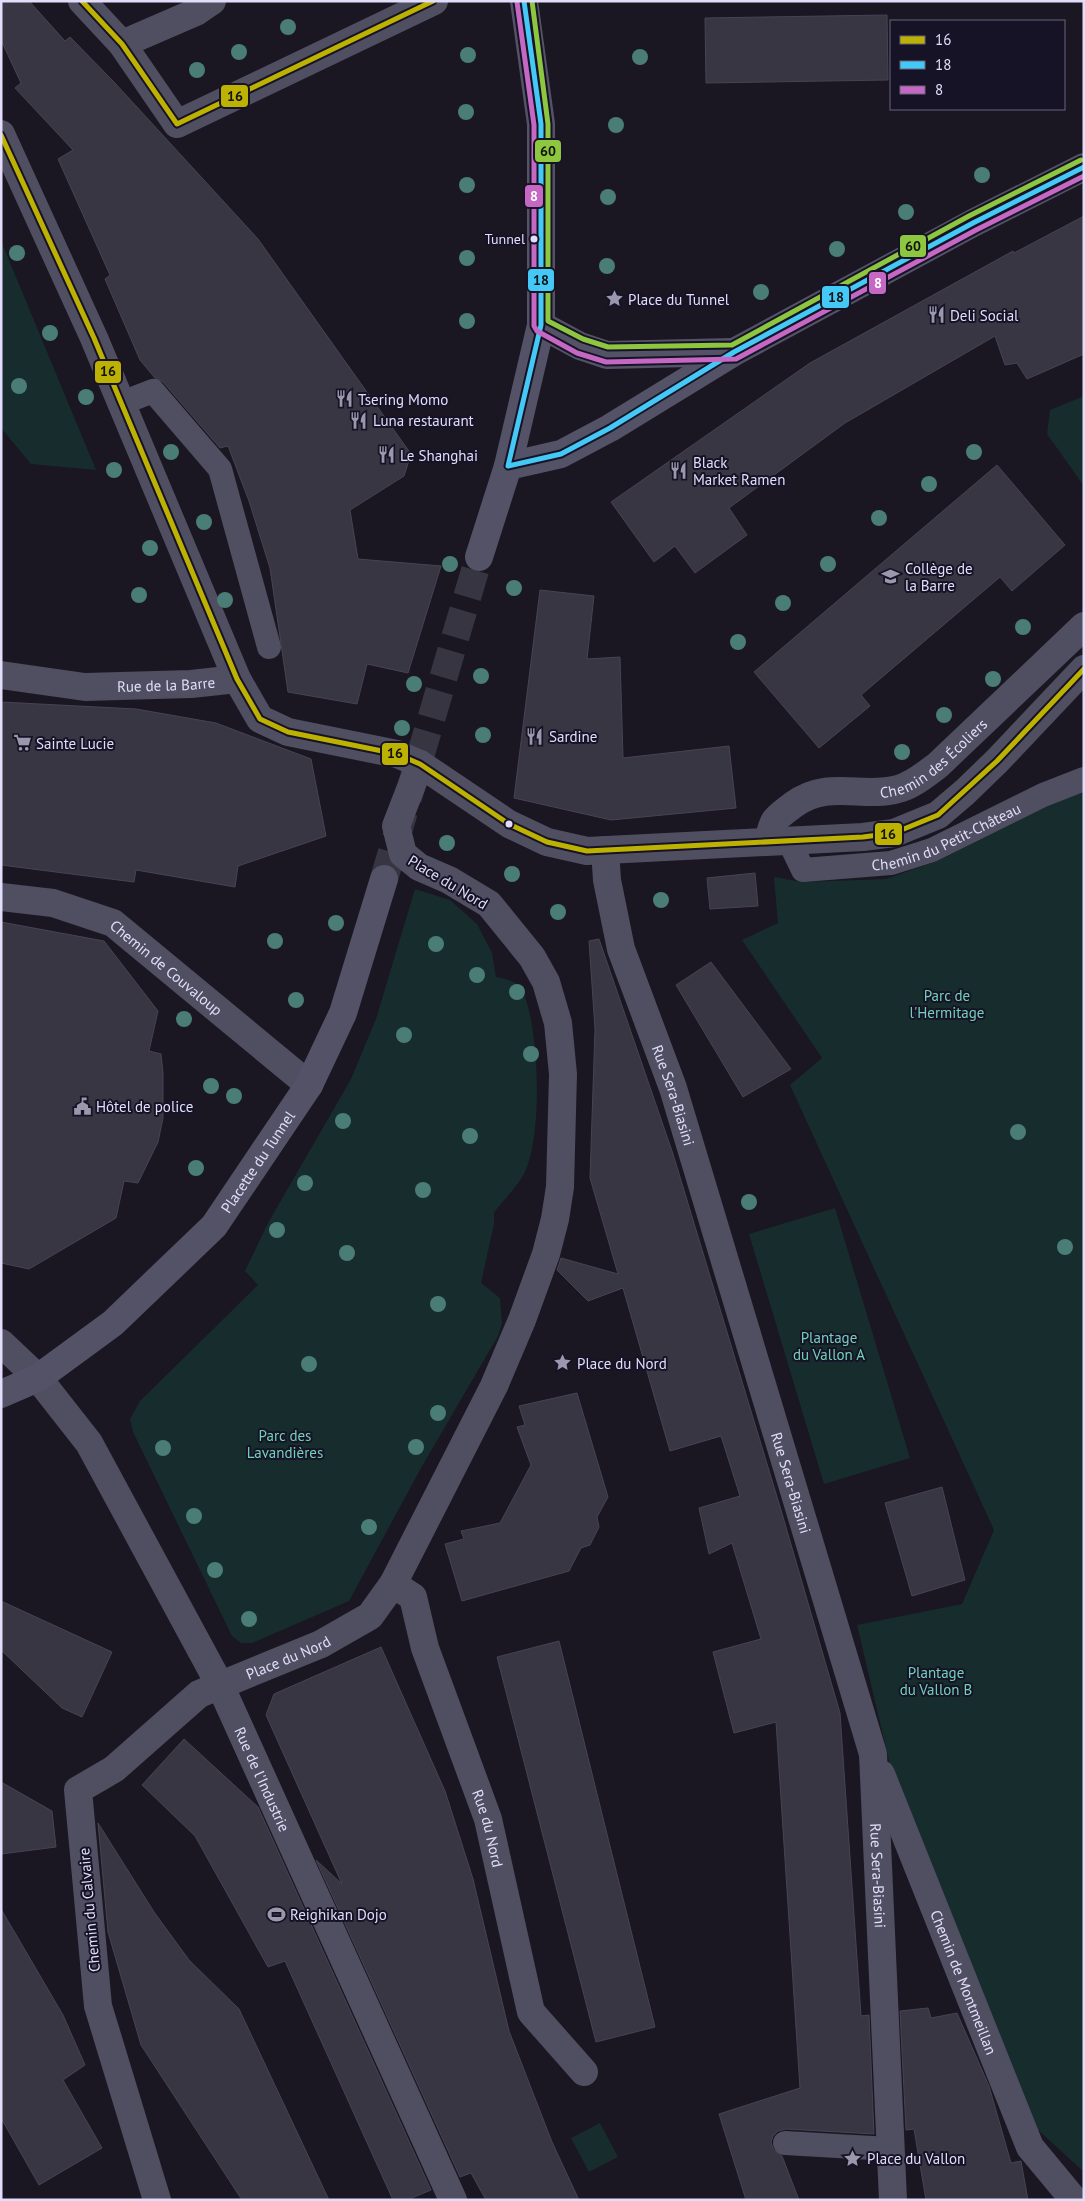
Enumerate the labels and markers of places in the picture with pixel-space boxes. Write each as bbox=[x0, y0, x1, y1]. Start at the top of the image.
place label: Tunnel bbox=[485, 230, 525, 248]
marker: Tunnel bbox=[529, 234, 539, 244]
place icon: Place du Tunnel bbox=[604, 289, 624, 309]
place label: Place du Tunnel bbox=[628, 290, 730, 309]
restaurant icon: Deli Social bbox=[926, 305, 946, 325]
place label: Deli Social bbox=[950, 306, 1019, 325]
restaurant icon: Tsering Momo bbox=[334, 389, 354, 409]
place label: Tsering Momo bbox=[358, 390, 448, 409]
restaurant icon: Luna restaurant bbox=[349, 410, 369, 430]
place label: Luna restaurant bbox=[373, 411, 474, 430]
restaurant icon: Le Shanghai bbox=[376, 445, 396, 465]
place label: Le Shanghai bbox=[400, 446, 478, 465]
place label: Black Market Ramen bbox=[693, 453, 785, 489]
restaurant icon: Black Market Ramen bbox=[669, 461, 689, 481]
place label: Collège de la Barre bbox=[905, 559, 973, 595]
school or university icon: Collège de la Barre bbox=[881, 567, 901, 587]
restaurant icon: Sardine bbox=[525, 726, 545, 746]
place label: Sardine bbox=[549, 727, 597, 746]
supermarket icon: Sainte Lucie bbox=[12, 733, 32, 753]
place label: Sainte Lucie bbox=[36, 734, 114, 753]
unlabelled marker bbox=[504, 819, 514, 829]
public building icon: Hôtel de police bbox=[72, 1096, 92, 1116]
place label: Hôtel de police bbox=[96, 1097, 193, 1116]
place icon: Place du Nord bbox=[553, 1353, 573, 1373]
place label: Place du Nord bbox=[577, 1354, 667, 1373]
sports icon: Reighikan Dojo bbox=[266, 1904, 286, 1924]
place label: Reighikan Dojo bbox=[290, 1905, 387, 1924]
place icon: Place du Vallon bbox=[843, 2148, 863, 2168]
place label: Place du Vallon bbox=[867, 2149, 965, 2168]

